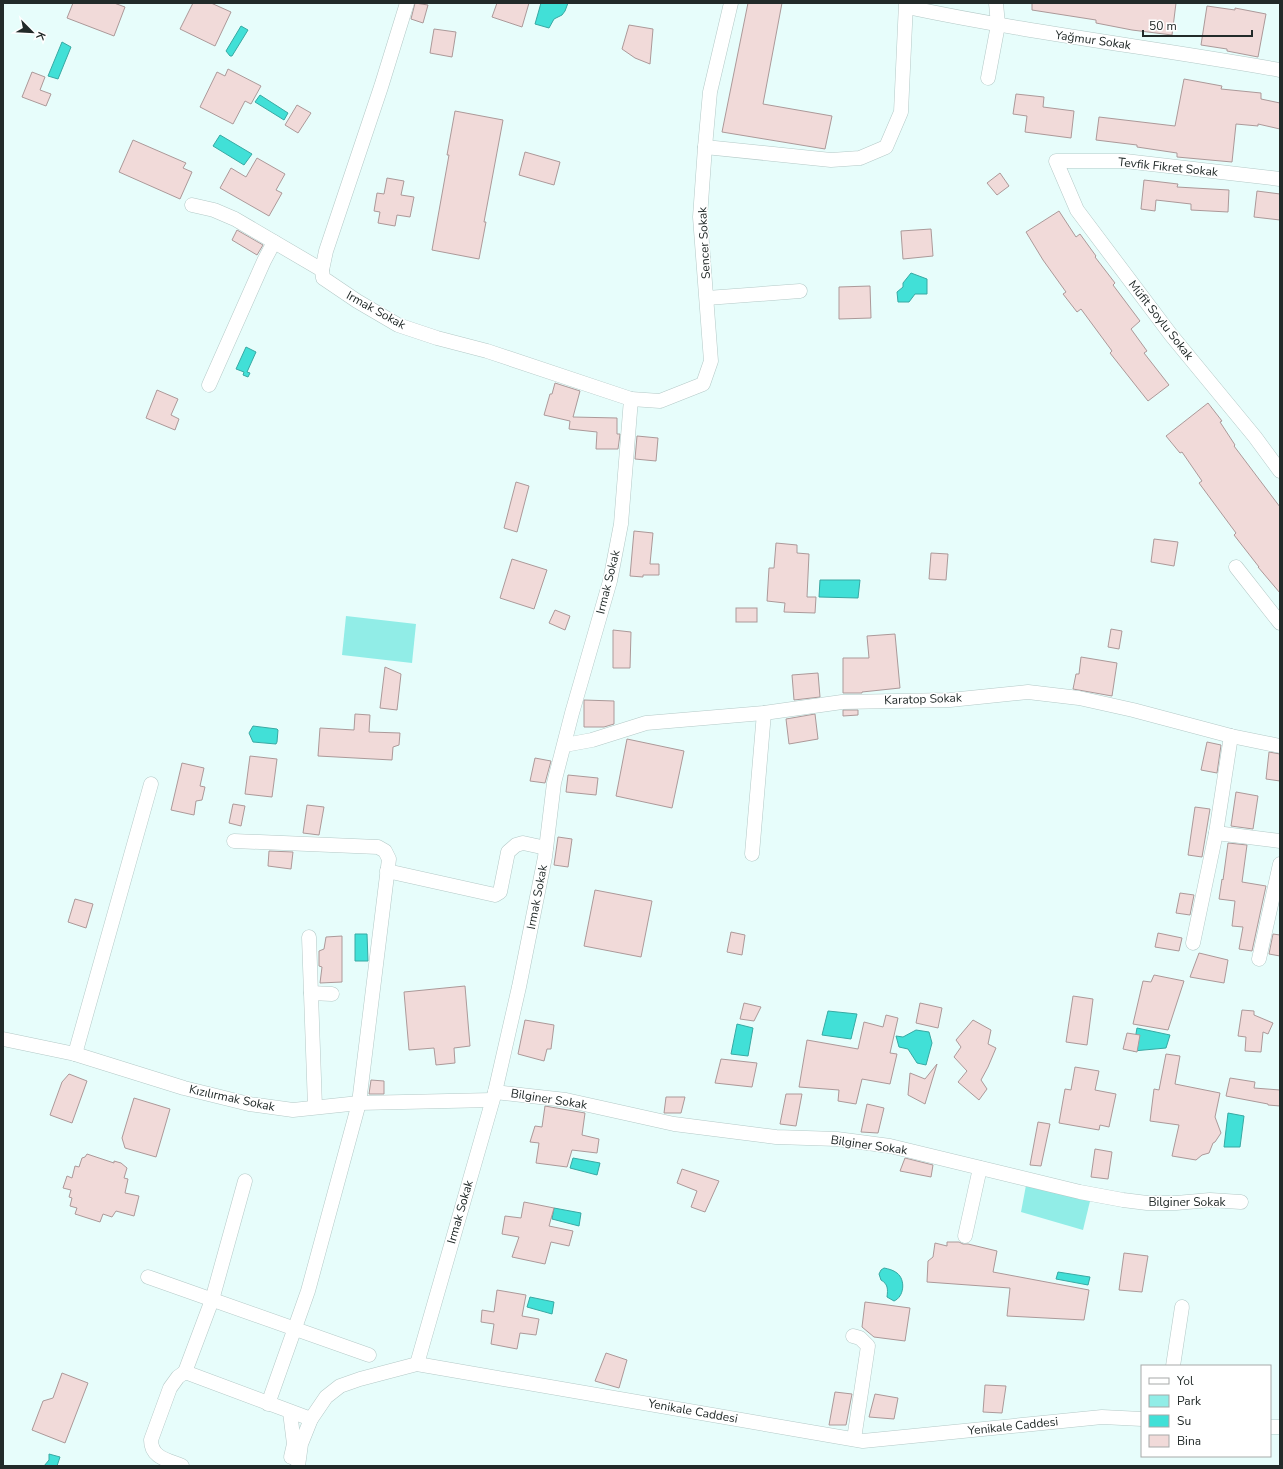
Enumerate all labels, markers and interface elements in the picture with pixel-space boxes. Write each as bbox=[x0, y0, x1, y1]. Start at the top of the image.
north arrow bbox=[12, 12, 52, 52]
scale bar bbox=[1143, 12, 1252, 38]
text: 50 m bbox=[1149, 18, 1177, 34]
street label: Yağmur Sokak bbox=[1053, 27, 1133, 53]
text: K bbox=[32, 29, 49, 43]
street label: Tevfik Fikret Sokak bbox=[1117, 154, 1220, 180]
street label: Sencer Sokak bbox=[694, 206, 714, 279]
street label: Müfit Soylu Sokak bbox=[1125, 277, 1198, 364]
street label: Irmak Sokak bbox=[344, 287, 409, 333]
street label: Irmak Sokak bbox=[592, 547, 624, 616]
street label: Karatop Sokak bbox=[884, 690, 963, 708]
street label: Irmak Sokak bbox=[523, 862, 551, 931]
street label: Kızılırmak Sokak bbox=[188, 1081, 277, 1115]
street label: Bilginer Sokak bbox=[510, 1085, 589, 1113]
street label: Bilginer Sokak bbox=[830, 1132, 909, 1158]
street label: Irmak Sokak bbox=[443, 1177, 477, 1246]
street label: Bilginer Sokak bbox=[1148, 1194, 1227, 1210]
legend bbox=[1141, 1365, 1271, 1457]
text: Yol bbox=[1176, 1373, 1194, 1389]
text: Park bbox=[1177, 1393, 1202, 1409]
street label: Yenikale Caddesi bbox=[646, 1395, 739, 1427]
street label: Yenikale Caddesi bbox=[966, 1413, 1059, 1439]
text: Su bbox=[1177, 1413, 1191, 1429]
text: Bina bbox=[1177, 1433, 1201, 1449]

